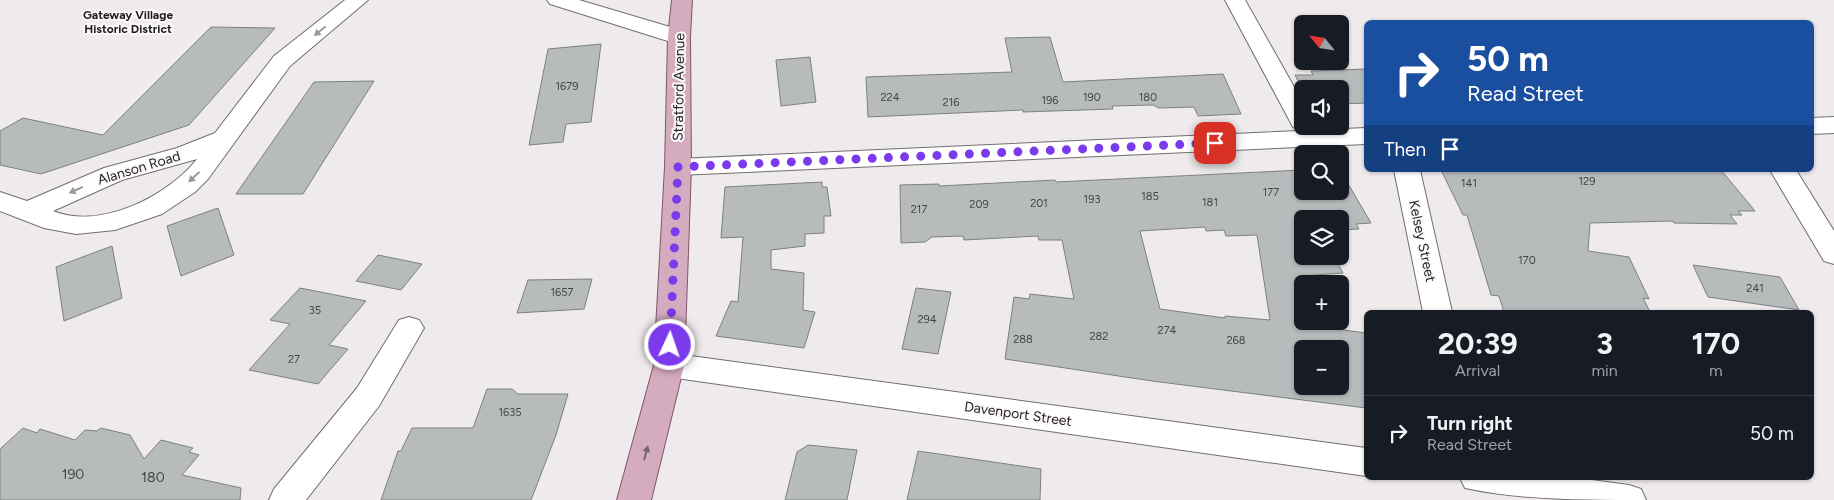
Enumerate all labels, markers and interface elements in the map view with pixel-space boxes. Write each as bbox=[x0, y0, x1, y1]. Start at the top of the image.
district label: Gateway Village Historic District bbox=[83, 8, 173, 36]
north arrow bbox=[1294, 15, 1349, 70]
map controls bbox=[1294, 15, 1349, 395]
one-way arrow bbox=[313, 25, 326, 36]
street label: Stratford Avenue bbox=[670, 32, 688, 141]
text: 50 m bbox=[1467, 38, 1549, 80]
icon: right bbox=[1384, 40, 1449, 105]
house number: 1679 bbox=[556, 80, 578, 93]
button: sound bbox=[1294, 80, 1349, 135]
text: Read Street bbox=[1467, 80, 1584, 107]
house number: 224 bbox=[880, 91, 900, 104]
house number: 190 bbox=[1083, 91, 1101, 104]
house number: 180 bbox=[1139, 91, 1157, 104]
house number: 196 bbox=[1042, 94, 1059, 107]
house number: 216 bbox=[943, 96, 959, 109]
pin bbox=[1194, 122, 1236, 164]
icon: arrive bbox=[1201, 129, 1229, 157]
icon: arrive bbox=[1436, 135, 1464, 163]
text: Then bbox=[1384, 138, 1426, 161]
button: search bbox=[1294, 145, 1349, 200]
street label: Alanson Road bbox=[96, 147, 182, 189]
one-way arrow bbox=[188, 171, 200, 183]
house number: 129 bbox=[1579, 175, 1595, 188]
house number: 141 bbox=[1461, 177, 1477, 190]
one-way arrow bbox=[69, 186, 83, 194]
house number: 177 bbox=[1263, 186, 1279, 199]
house number: 185 bbox=[1141, 190, 1159, 203]
house number: 193 bbox=[1084, 193, 1100, 206]
house number: 181 bbox=[1202, 196, 1218, 209]
house number: 201 bbox=[1030, 197, 1048, 210]
house number: 209 bbox=[969, 198, 989, 211]
street label: Kelsey Street bbox=[1405, 199, 1439, 283]
house number: 217 bbox=[911, 203, 927, 216]
button: layers bbox=[1294, 210, 1349, 265]
house number: 170 bbox=[1518, 254, 1536, 267]
button: + bbox=[1294, 275, 1349, 330]
house number: 241 bbox=[1746, 282, 1764, 295]
house number: 1657 bbox=[550, 286, 574, 299]
house number: 35 bbox=[309, 304, 321, 317]
house number: 294 bbox=[917, 313, 937, 326]
position arrow bbox=[643, 318, 695, 370]
house number: 274 bbox=[1158, 324, 1177, 337]
text: 20:39 bbox=[1438, 325, 1518, 362]
text: 3 bbox=[1596, 325, 1613, 362]
text: 170 bbox=[1691, 325, 1740, 362]
house number: 282 bbox=[1089, 330, 1109, 343]
house number: 288 bbox=[1013, 333, 1033, 346]
house number: 268 bbox=[1226, 334, 1246, 347]
button: − bbox=[1294, 340, 1349, 395]
house number: 27 bbox=[288, 353, 300, 366]
text: Arrival bbox=[1455, 361, 1500, 380]
text: min bbox=[1591, 361, 1618, 380]
text: m bbox=[1709, 361, 1723, 380]
street label: Davenport Street bbox=[963, 398, 1073, 430]
house number: 1635 bbox=[498, 406, 522, 419]
text: Turn right bbox=[1427, 412, 1513, 435]
icon: right bbox=[1384, 419, 1412, 447]
text: 50 m bbox=[1750, 422, 1794, 445]
text: Read Street bbox=[1427, 435, 1512, 454]
one-way arrow bbox=[643, 445, 651, 460]
house number: 190 bbox=[62, 466, 84, 483]
house number: 180 bbox=[141, 469, 165, 486]

